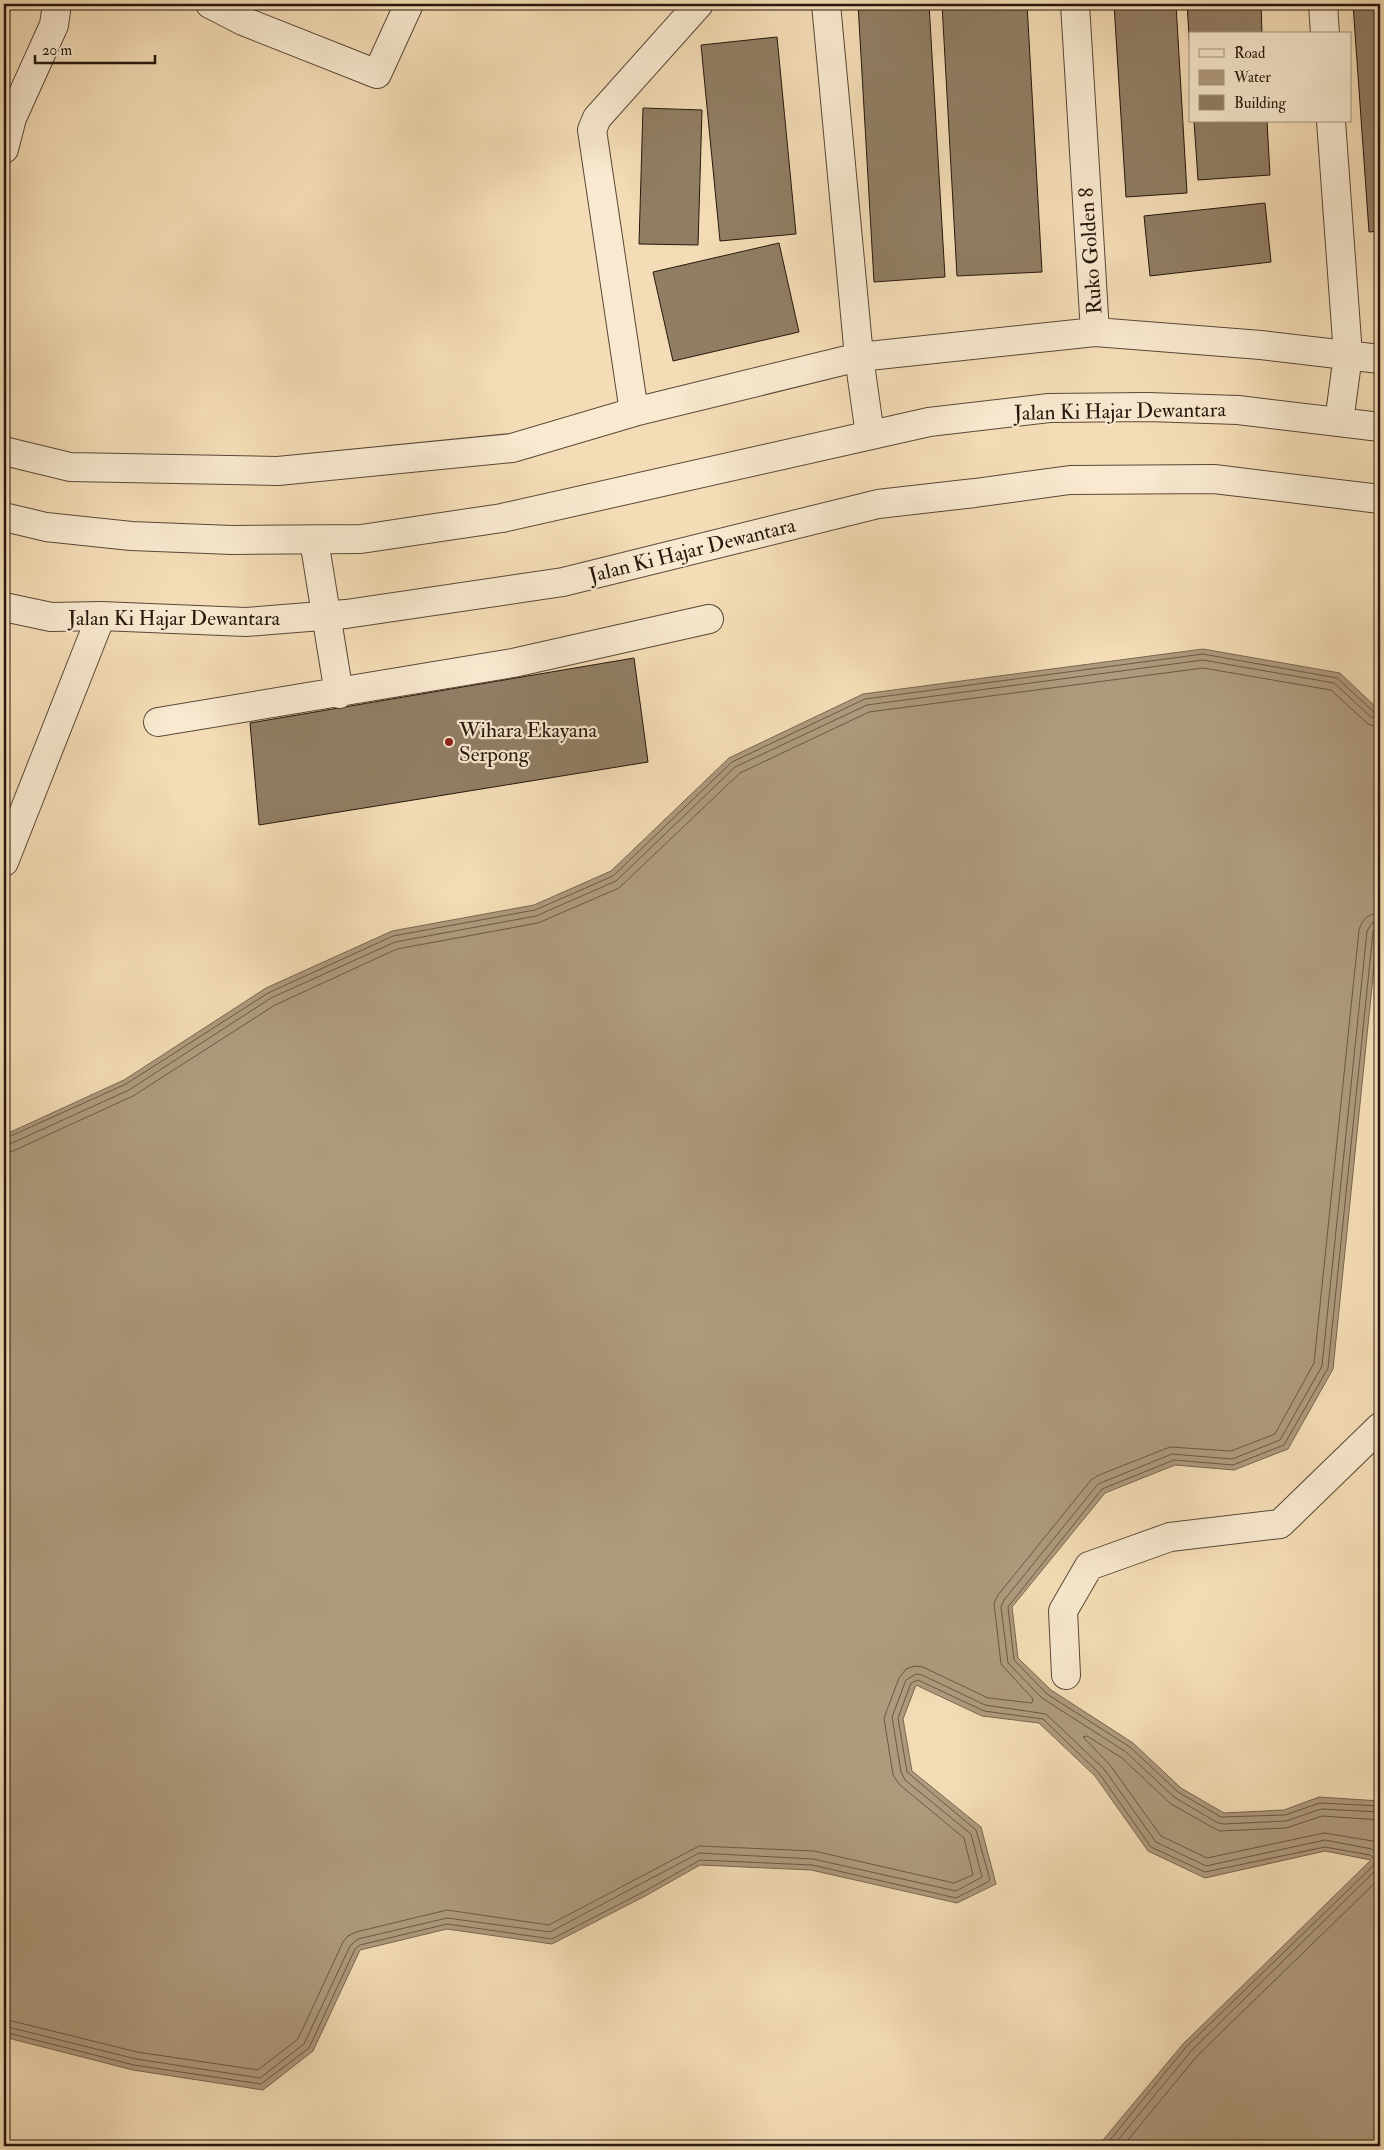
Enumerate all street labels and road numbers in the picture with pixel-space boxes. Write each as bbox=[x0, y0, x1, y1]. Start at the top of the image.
street label: Ruko Golden 8 bbox=[1073, 187, 1108, 315]
street label: Jalan Ki Hajar Dewantara bbox=[1013, 396, 1227, 427]
street label: Jalan Ki Hajar Dewantara bbox=[585, 512, 799, 589]
street label: Jalan Ki Hajar Dewantara bbox=[67, 605, 280, 632]

